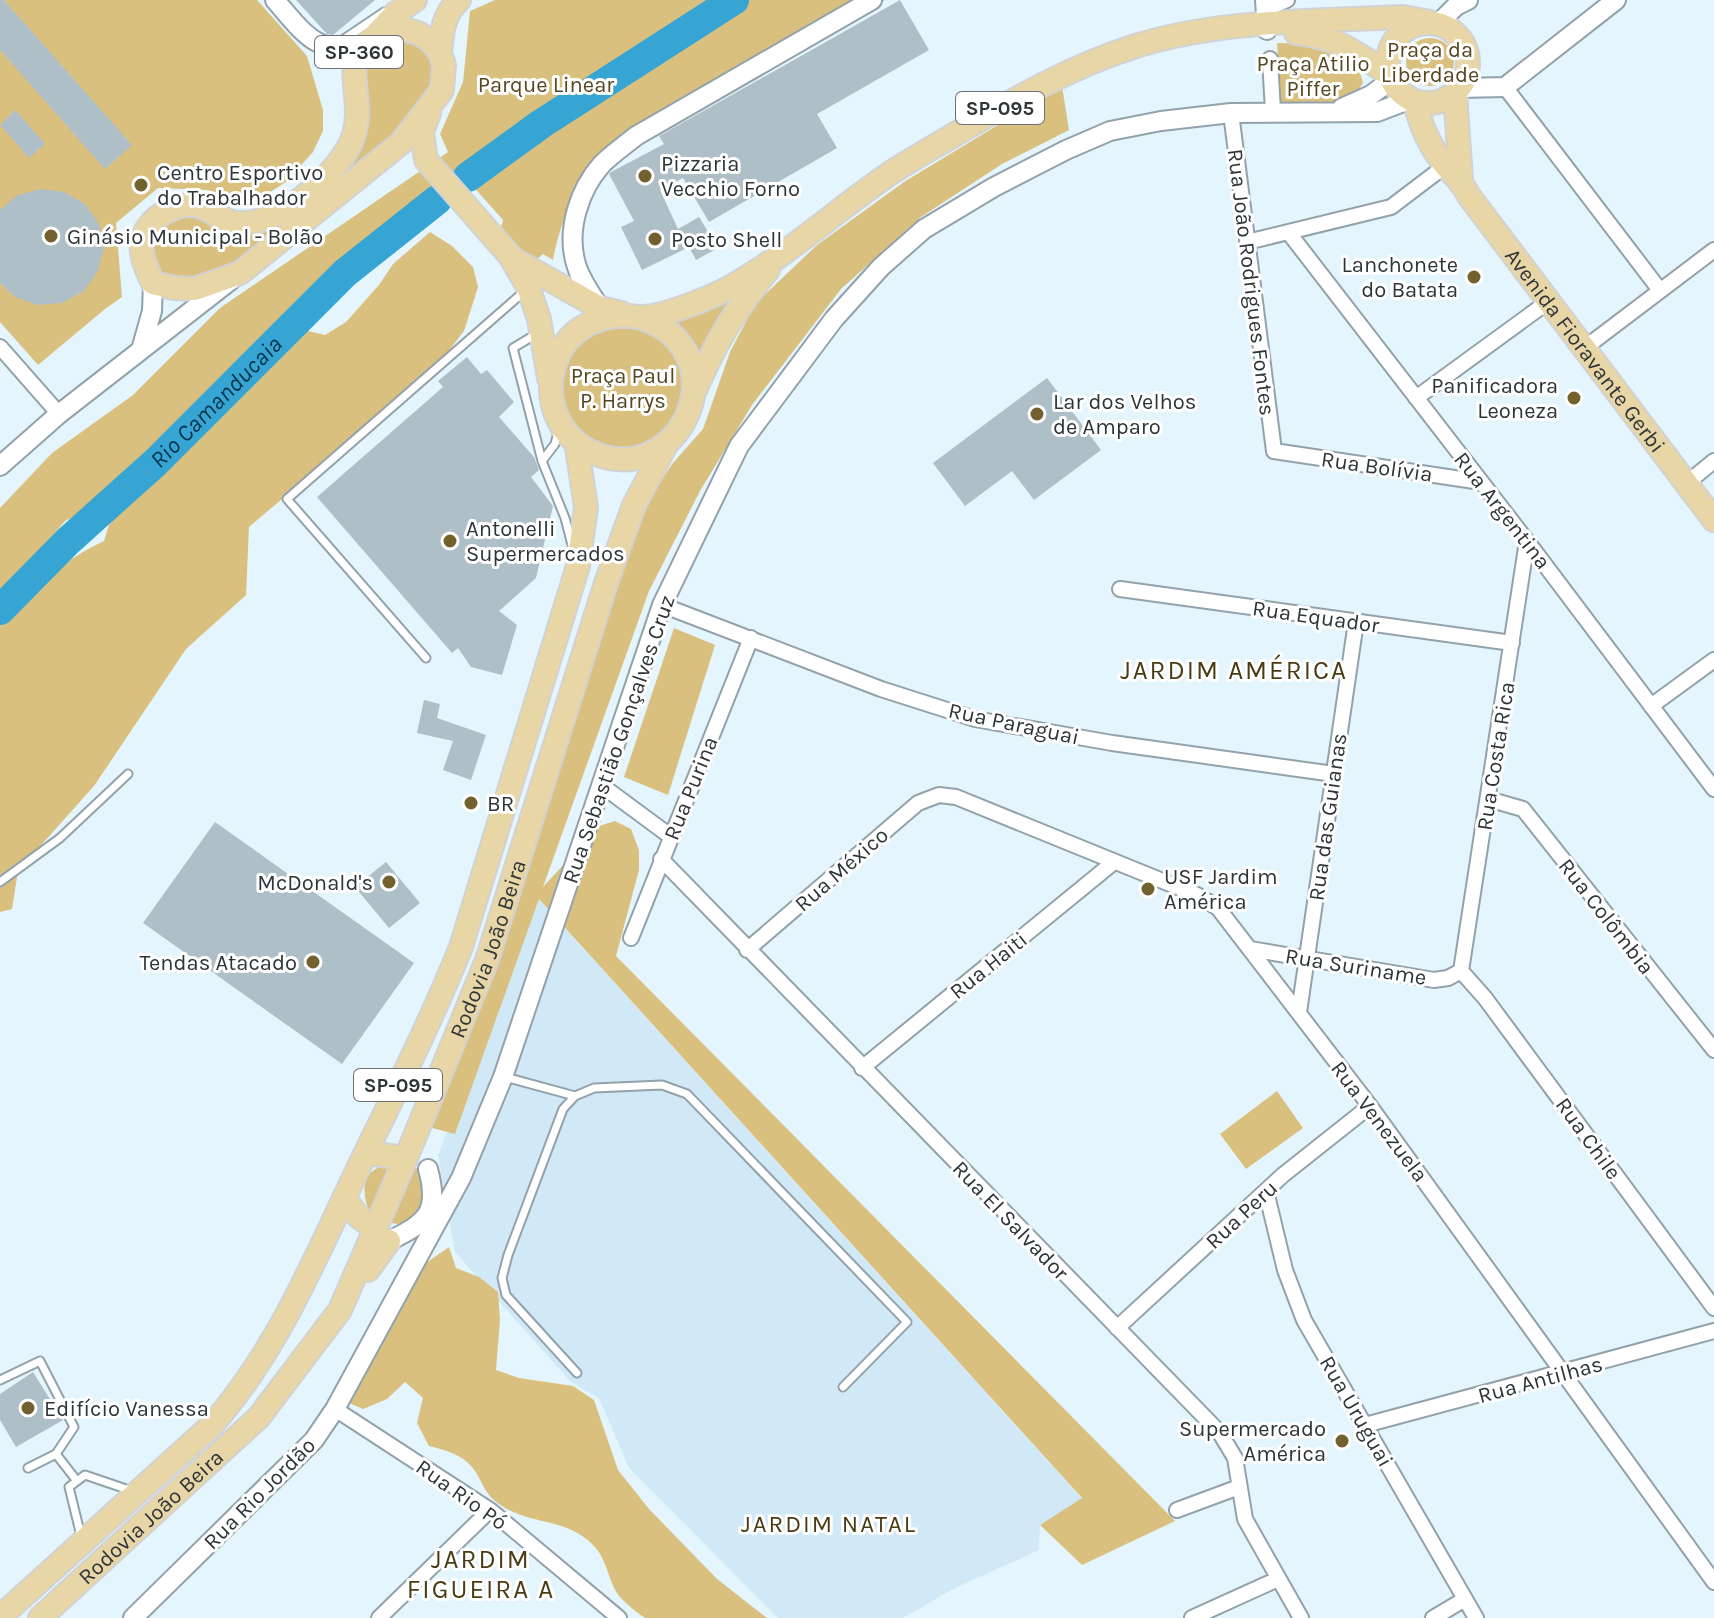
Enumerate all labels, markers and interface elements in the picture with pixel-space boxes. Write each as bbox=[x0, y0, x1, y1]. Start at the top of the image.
road number: SP-360 bbox=[315, 36, 403, 68]
park label: Praça da Liberdade bbox=[1381, 37, 1479, 88]
park label: Praça Atilio Piffer bbox=[1256, 51, 1370, 102]
park label: Parque Linear bbox=[478, 72, 614, 98]
road number: SP-095 bbox=[956, 92, 1044, 124]
street label: Rua João Rodrigues Fontes bbox=[1222, 147, 1280, 417]
place label: Pizzaria Vecchio Forno bbox=[661, 151, 800, 202]
place label: Centro Esportivo do Trabalhador bbox=[157, 160, 323, 211]
marker: Pizzaria Vecchio Forno bbox=[636, 167, 654, 185]
marker: Centro Esportivo do Trabalhador bbox=[132, 176, 150, 194]
place label: Ginásio Municipal - Bolão bbox=[67, 224, 323, 250]
marker: Ginásio Municipal - Bolão bbox=[42, 227, 60, 245]
place label: Posto Shell bbox=[671, 227, 782, 253]
marker: Posto Shell bbox=[646, 230, 664, 248]
street label: Avenida Fioravante Gerbi bbox=[1499, 244, 1670, 458]
place label: Lanchonete do Batata bbox=[1342, 252, 1458, 303]
marker: Lanchonete do Batata bbox=[1465, 268, 1483, 286]
water label: Rio Camanducaia bbox=[144, 330, 288, 474]
park label: Praça Paul P. Harrys bbox=[571, 363, 675, 414]
place label: Panificadora Leoneza bbox=[1431, 373, 1558, 424]
place label: Lar dos Velhos de Amparo bbox=[1053, 389, 1196, 440]
marker: Panificadora Leoneza bbox=[1565, 389, 1583, 407]
marker: Lar dos Velhos de Amparo bbox=[1028, 405, 1046, 423]
street label: Rua Bolívia bbox=[1319, 446, 1434, 488]
street label: Rua Argentina bbox=[1448, 447, 1556, 574]
place label: Antonelli Supermercados bbox=[466, 516, 625, 567]
marker: Antonelli Supermercados bbox=[441, 532, 459, 550]
street label: Rua Sebastião Gonçalves Cruz bbox=[557, 592, 681, 887]
street label: Rua Equador bbox=[1251, 595, 1381, 639]
district label: JARDIM AMÉRICA bbox=[1120, 654, 1348, 686]
street label: Rua Costa Rica bbox=[1471, 680, 1521, 832]
street label: Rua Paraguai bbox=[946, 697, 1081, 751]
street label: Rua das Guianas bbox=[1303, 732, 1353, 903]
street label: Rua Purina bbox=[658, 733, 723, 844]
place label: BR bbox=[487, 791, 514, 817]
marker: BR bbox=[462, 794, 480, 812]
street label: Rua México bbox=[790, 822, 894, 917]
street label: Rua Colômbia bbox=[1553, 853, 1660, 980]
street label: Rodovia João Beira bbox=[445, 857, 532, 1042]
place label: USF Jardim América bbox=[1164, 864, 1278, 915]
place label: McDonald's bbox=[257, 870, 373, 896]
marker: McDonald's bbox=[380, 873, 398, 891]
marker: USF Jardim América bbox=[1139, 880, 1157, 898]
street label: Rua Haiti bbox=[945, 927, 1033, 1005]
street label: Rua Suriname bbox=[1283, 943, 1428, 991]
place label: Tendas Atacado bbox=[140, 950, 297, 976]
marker: Tendas Atacado bbox=[304, 953, 322, 971]
street label: Rua Venezuela bbox=[1325, 1056, 1433, 1187]
road number: SP-095 bbox=[354, 1069, 442, 1101]
street label: Rua Chile bbox=[1550, 1093, 1627, 1185]
street label: Rua El Salvador bbox=[947, 1156, 1074, 1286]
street label: Rua Peru bbox=[1200, 1175, 1283, 1255]
street label: Rua Uruguai bbox=[1314, 1351, 1398, 1472]
street label: Rua Antilhas bbox=[1475, 1351, 1605, 1409]
place label: Edifício Vanessa bbox=[44, 1396, 209, 1422]
marker: Edifício Vanessa bbox=[19, 1399, 37, 1417]
place label: Supermercado América bbox=[1179, 1416, 1326, 1467]
street label: Rua Rio Jordão bbox=[198, 1432, 321, 1555]
marker: Supermercado América bbox=[1333, 1432, 1351, 1450]
street label: Rodovia João Beira bbox=[73, 1444, 229, 1590]
street label: Rua Rio Pó bbox=[411, 1454, 512, 1536]
district label: JARDIM NATAL bbox=[741, 1510, 917, 1538]
district label: JARDIM FIGUEIRA A bbox=[407, 1544, 555, 1605]

